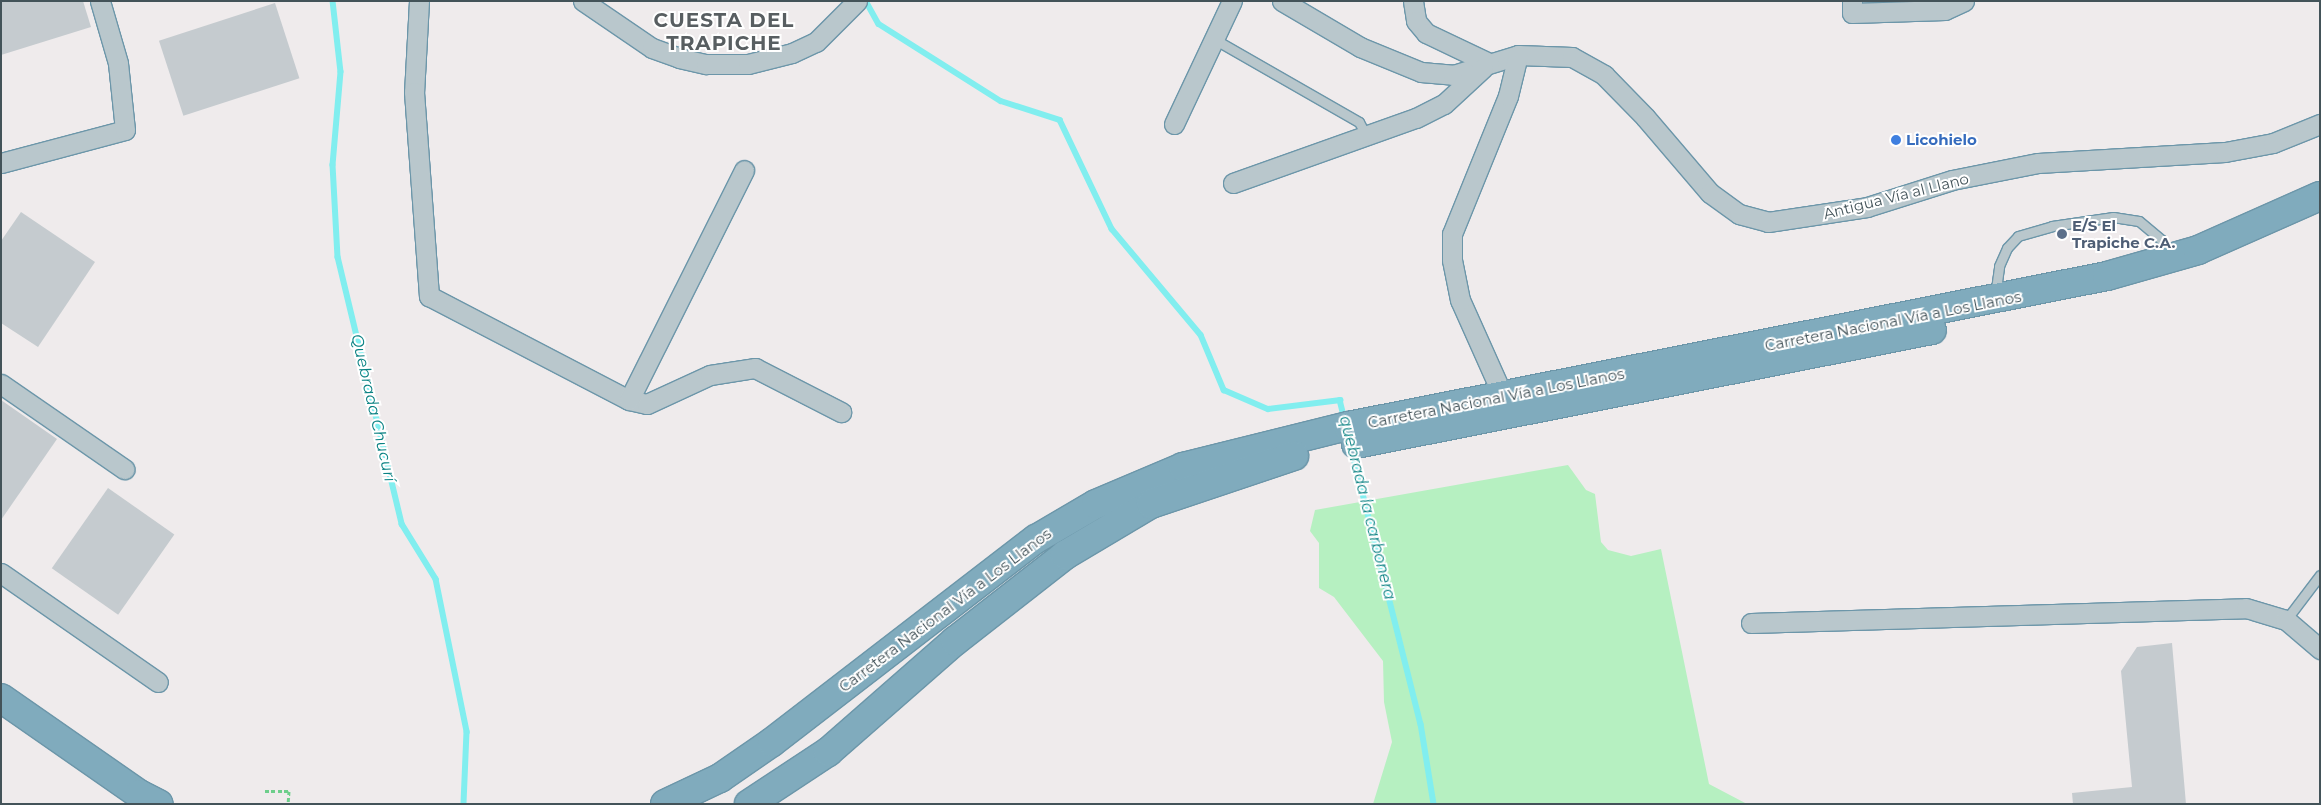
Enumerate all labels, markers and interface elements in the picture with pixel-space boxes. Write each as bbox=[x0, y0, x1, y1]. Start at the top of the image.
district label: CUESTA DEL TRAPICHE bbox=[652, 9, 796, 56]
place label: Licohielo bbox=[1906, 131, 1977, 149]
marker: Licohielo bbox=[1890, 134, 1902, 146]
street label: Antigua Vía al Llano bbox=[1821, 169, 1971, 223]
place label: E/S El Trapiche C.A. bbox=[2072, 216, 2175, 251]
marker: E/S El Trapiche C.A. bbox=[2056, 228, 2068, 240]
street label: Carretera Nacional Vía a Los Llanos bbox=[1763, 287, 2023, 355]
water label: Quebrada Chucurí bbox=[347, 332, 399, 484]
street label: Carretera Nacional Vía a Los Llanos bbox=[1366, 364, 1626, 432]
water label: quebrada la carbonera bbox=[1335, 414, 1399, 602]
street label: Carretera Nacional Vía a Los Llanos bbox=[835, 524, 1055, 696]

